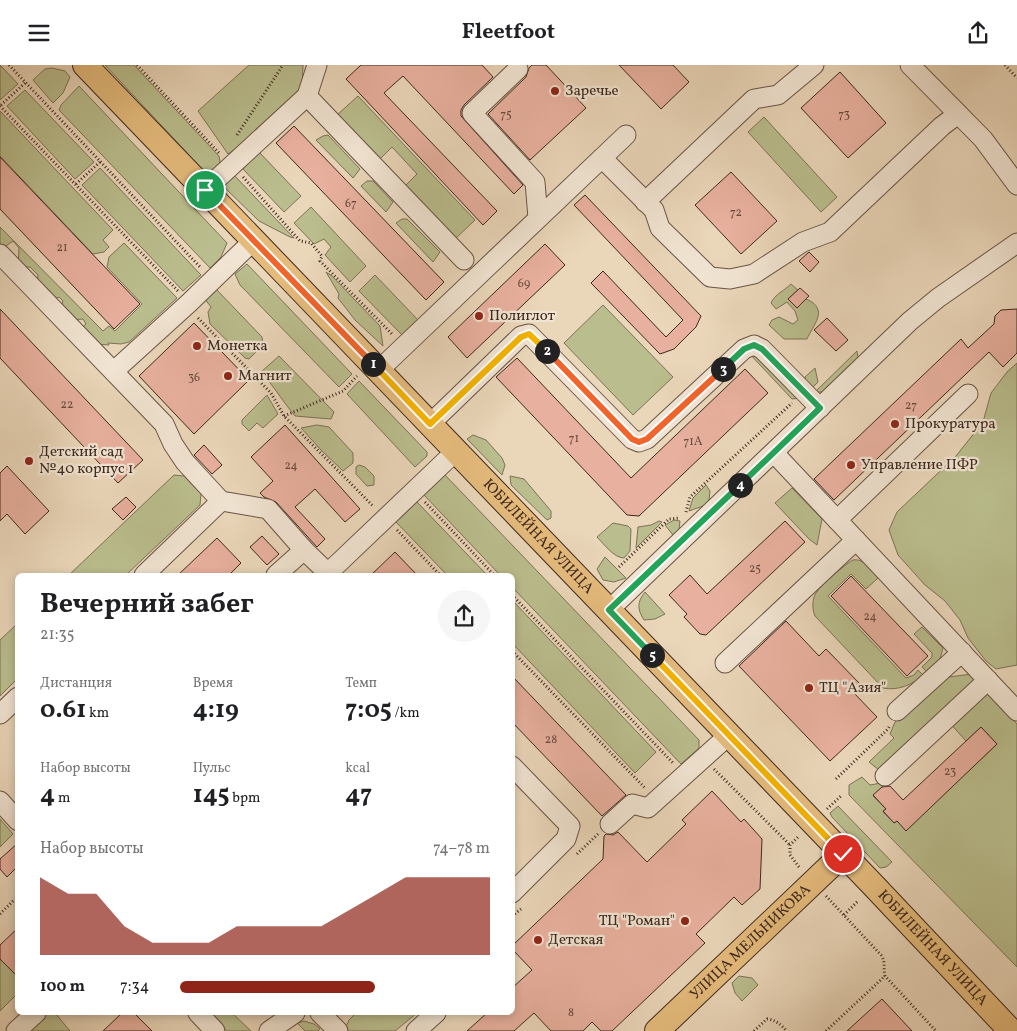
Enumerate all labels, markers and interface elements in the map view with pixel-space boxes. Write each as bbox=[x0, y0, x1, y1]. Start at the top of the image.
text: Fleetfoot bbox=[462, 17, 555, 48]
icon: menu bbox=[25, 19, 53, 47]
icon: share bbox=[964, 19, 992, 47]
place label: Заречье bbox=[565, 81, 619, 102]
marker: Заречье bbox=[549, 85, 561, 97]
house number: 75 bbox=[500, 107, 512, 123]
house number: 73 bbox=[838, 107, 850, 123]
pin bbox=[184, 169, 226, 211]
icon: arrive bbox=[191, 176, 219, 204]
house number: 67 bbox=[345, 196, 357, 212]
house number: 72 bbox=[730, 205, 742, 221]
house number: 21 bbox=[56, 240, 68, 256]
house number: 69 bbox=[518, 276, 530, 292]
place label: Полиглот bbox=[489, 306, 556, 327]
marker: Полиглот bbox=[473, 310, 485, 322]
place label: Монетка bbox=[207, 336, 268, 357]
pin: 2 bbox=[534, 339, 560, 363]
marker: Монетка bbox=[191, 340, 203, 352]
text: 2 bbox=[544, 342, 551, 361]
pin: 1 bbox=[360, 351, 386, 377]
text: 1 bbox=[371, 355, 376, 374]
pin: 3 bbox=[710, 357, 736, 381]
text: 3 bbox=[720, 360, 727, 379]
place label: Магнит bbox=[238, 366, 292, 387]
house number: 36 bbox=[188, 370, 200, 386]
marker: Магнит bbox=[222, 370, 234, 382]
house number: 22 bbox=[61, 397, 73, 413]
house number: 27 bbox=[905, 398, 917, 414]
place label: Прокуратура bbox=[905, 414, 996, 435]
marker: Прокуратура bbox=[889, 418, 901, 430]
house number: 71 bbox=[569, 431, 579, 447]
house number: 71А bbox=[684, 434, 703, 450]
place label: Детский сад №40 корпус 1 bbox=[39, 442, 134, 480]
marker: Детский сад №40 корпус 1 bbox=[23, 455, 35, 467]
place label: Управление ПФР bbox=[861, 455, 978, 476]
house number: 24 bbox=[284, 458, 298, 474]
marker: Управление ПФР bbox=[845, 459, 857, 471]
pin: 4 bbox=[728, 473, 752, 497]
street label: ЮБИЛЕЙНАЯ УЛИЦА bbox=[478, 474, 599, 599]
text: 4 bbox=[736, 476, 745, 495]
house number: 25 bbox=[749, 561, 761, 577]
text: Вечерний забег bbox=[40, 585, 254, 624]
button: share bbox=[438, 590, 490, 642]
house number: 24 bbox=[863, 609, 877, 625]
text: 21:35 bbox=[40, 624, 74, 646]
pin: 5 bbox=[640, 643, 664, 667]
text: 5 bbox=[649, 646, 656, 665]
text: Дистанция bbox=[40, 674, 112, 693]
text: Время bbox=[193, 674, 233, 693]
text: Темп bbox=[345, 674, 377, 693]
place label: ТЦ "Азия" bbox=[819, 678, 886, 699]
marker: ТЦ "Азия" bbox=[803, 682, 815, 694]
text: 0.61 bbox=[40, 693, 86, 728]
text: 4:19 bbox=[193, 693, 239, 728]
text: 7:05 bbox=[345, 693, 392, 728]
text: km bbox=[86, 704, 109, 723]
text: /km bbox=[392, 704, 420, 723]
house number: 28 bbox=[545, 732, 557, 748]
text: Набор высоты bbox=[40, 759, 131, 778]
text: Пульс bbox=[193, 759, 230, 778]
text: kcal bbox=[345, 759, 370, 778]
house number: 23 bbox=[944, 764, 956, 780]
text: 4 bbox=[40, 778, 55, 813]
text: 145 bbox=[193, 778, 230, 813]
text: 47 bbox=[345, 778, 372, 813]
text: m bbox=[55, 789, 70, 808]
text: bpm bbox=[230, 789, 260, 808]
pin bbox=[822, 833, 864, 875]
text: Набор высоты bbox=[40, 838, 144, 860]
text: 74–78 m bbox=[433, 838, 490, 860]
icon: check bbox=[829, 840, 857, 868]
street label: УЛИЦА МЕЛЬНИКОВА bbox=[685, 879, 816, 1005]
street label: ЮБИЛЕЙНАЯ УЛИЦА bbox=[873, 885, 993, 1011]
place label: ТЦ "Роман" bbox=[599, 911, 675, 932]
marker: ТЦ "Роман" bbox=[679, 915, 691, 927]
place label: Детская bbox=[548, 930, 604, 951]
marker: Детская bbox=[532, 934, 544, 946]
text: 100 m bbox=[40, 976, 85, 998]
text: 7:34 bbox=[120, 976, 149, 998]
house number: 8 bbox=[568, 1005, 574, 1021]

